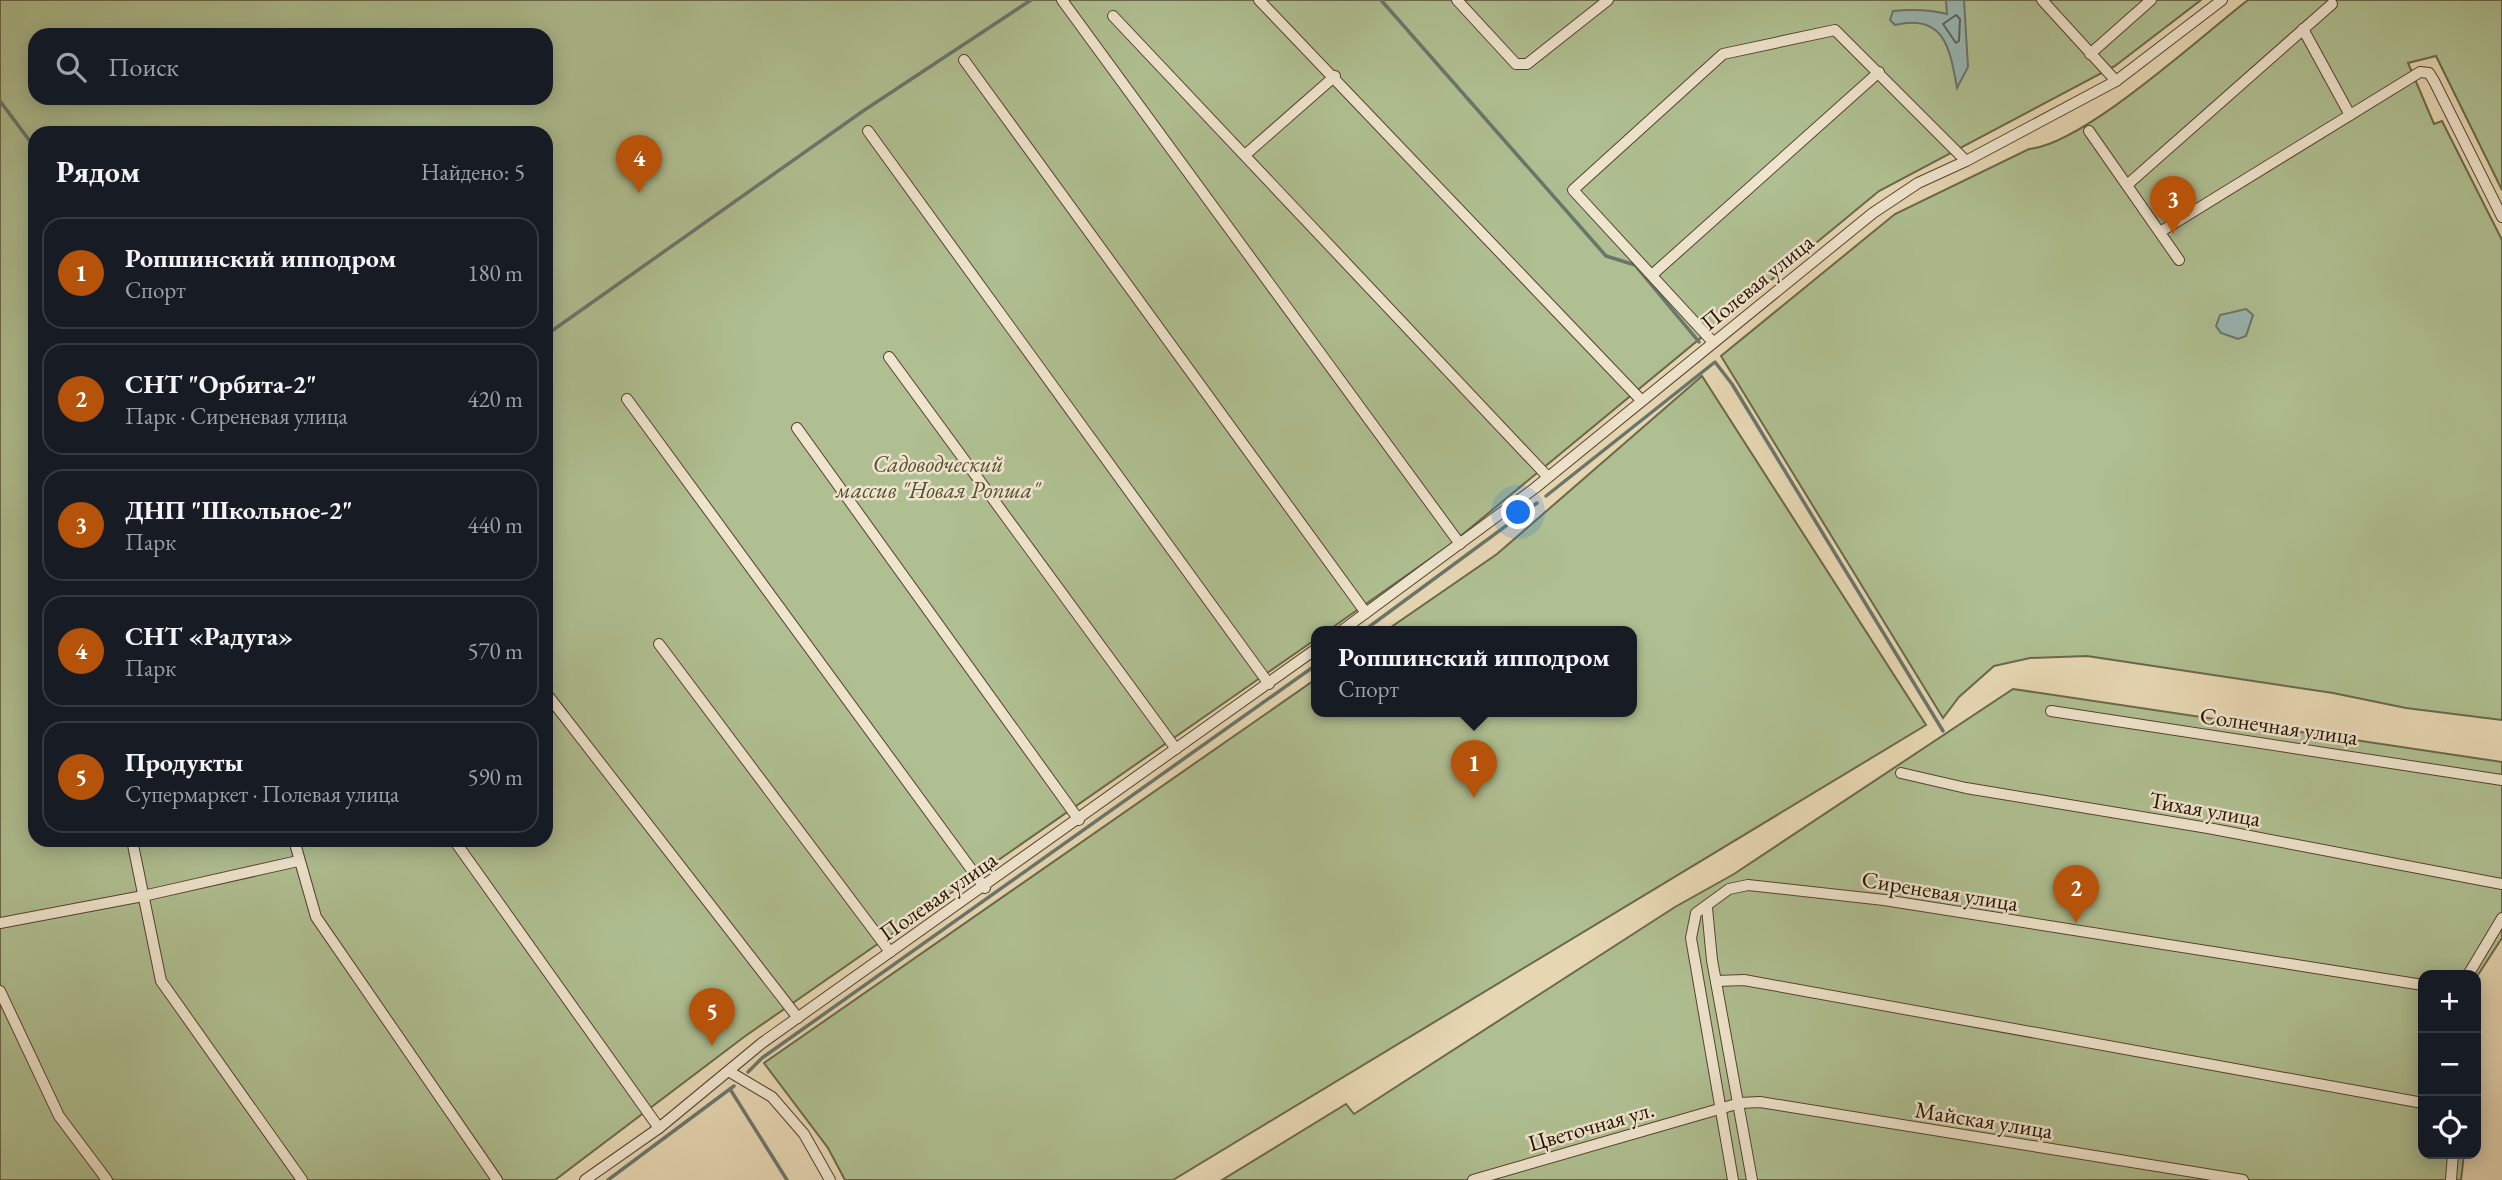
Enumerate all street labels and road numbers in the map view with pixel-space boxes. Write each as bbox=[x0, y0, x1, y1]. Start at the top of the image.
street label: Полевая улица bbox=[1694, 227, 1820, 337]
street label: Солнечная улица bbox=[2198, 700, 2361, 752]
street label: Тихая улица bbox=[2147, 784, 2264, 834]
street label: Полевая улица bbox=[873, 844, 1004, 948]
street label: Сиреневая улица bbox=[1860, 864, 2021, 918]
street label: Цветочная ул. bbox=[1525, 1094, 1657, 1158]
street label: Майская улица bbox=[1913, 1094, 2056, 1146]

